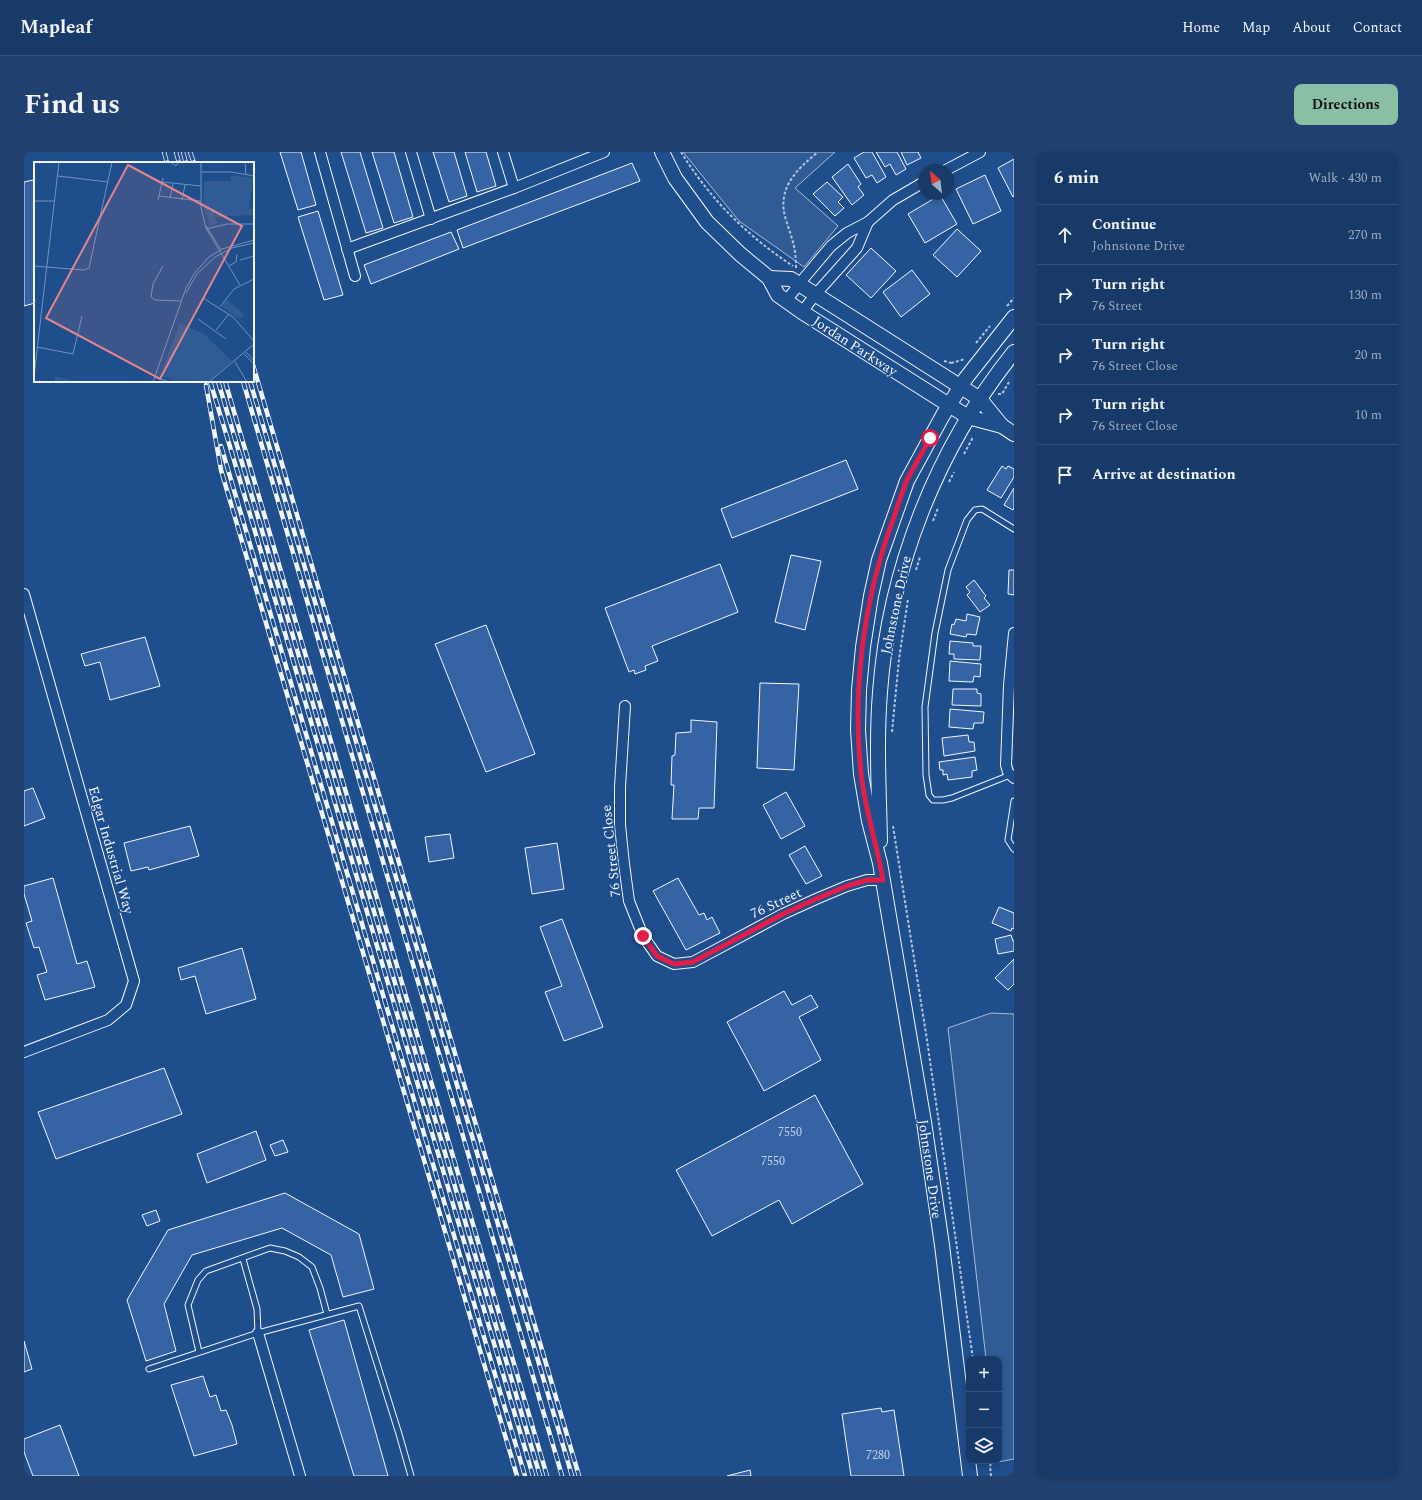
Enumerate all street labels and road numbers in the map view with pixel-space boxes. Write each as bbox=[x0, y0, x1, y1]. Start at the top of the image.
street label: Jordan Parkway bbox=[808, 311, 903, 382]
street label: Johnstone Drive bbox=[875, 554, 917, 656]
street label: Edgar Industrial Way bbox=[83, 784, 140, 918]
street label: 76 Street Close bbox=[596, 804, 626, 898]
street label: 76 Street bbox=[747, 882, 805, 924]
street label: Johnstone Drive bbox=[913, 1118, 947, 1220]

